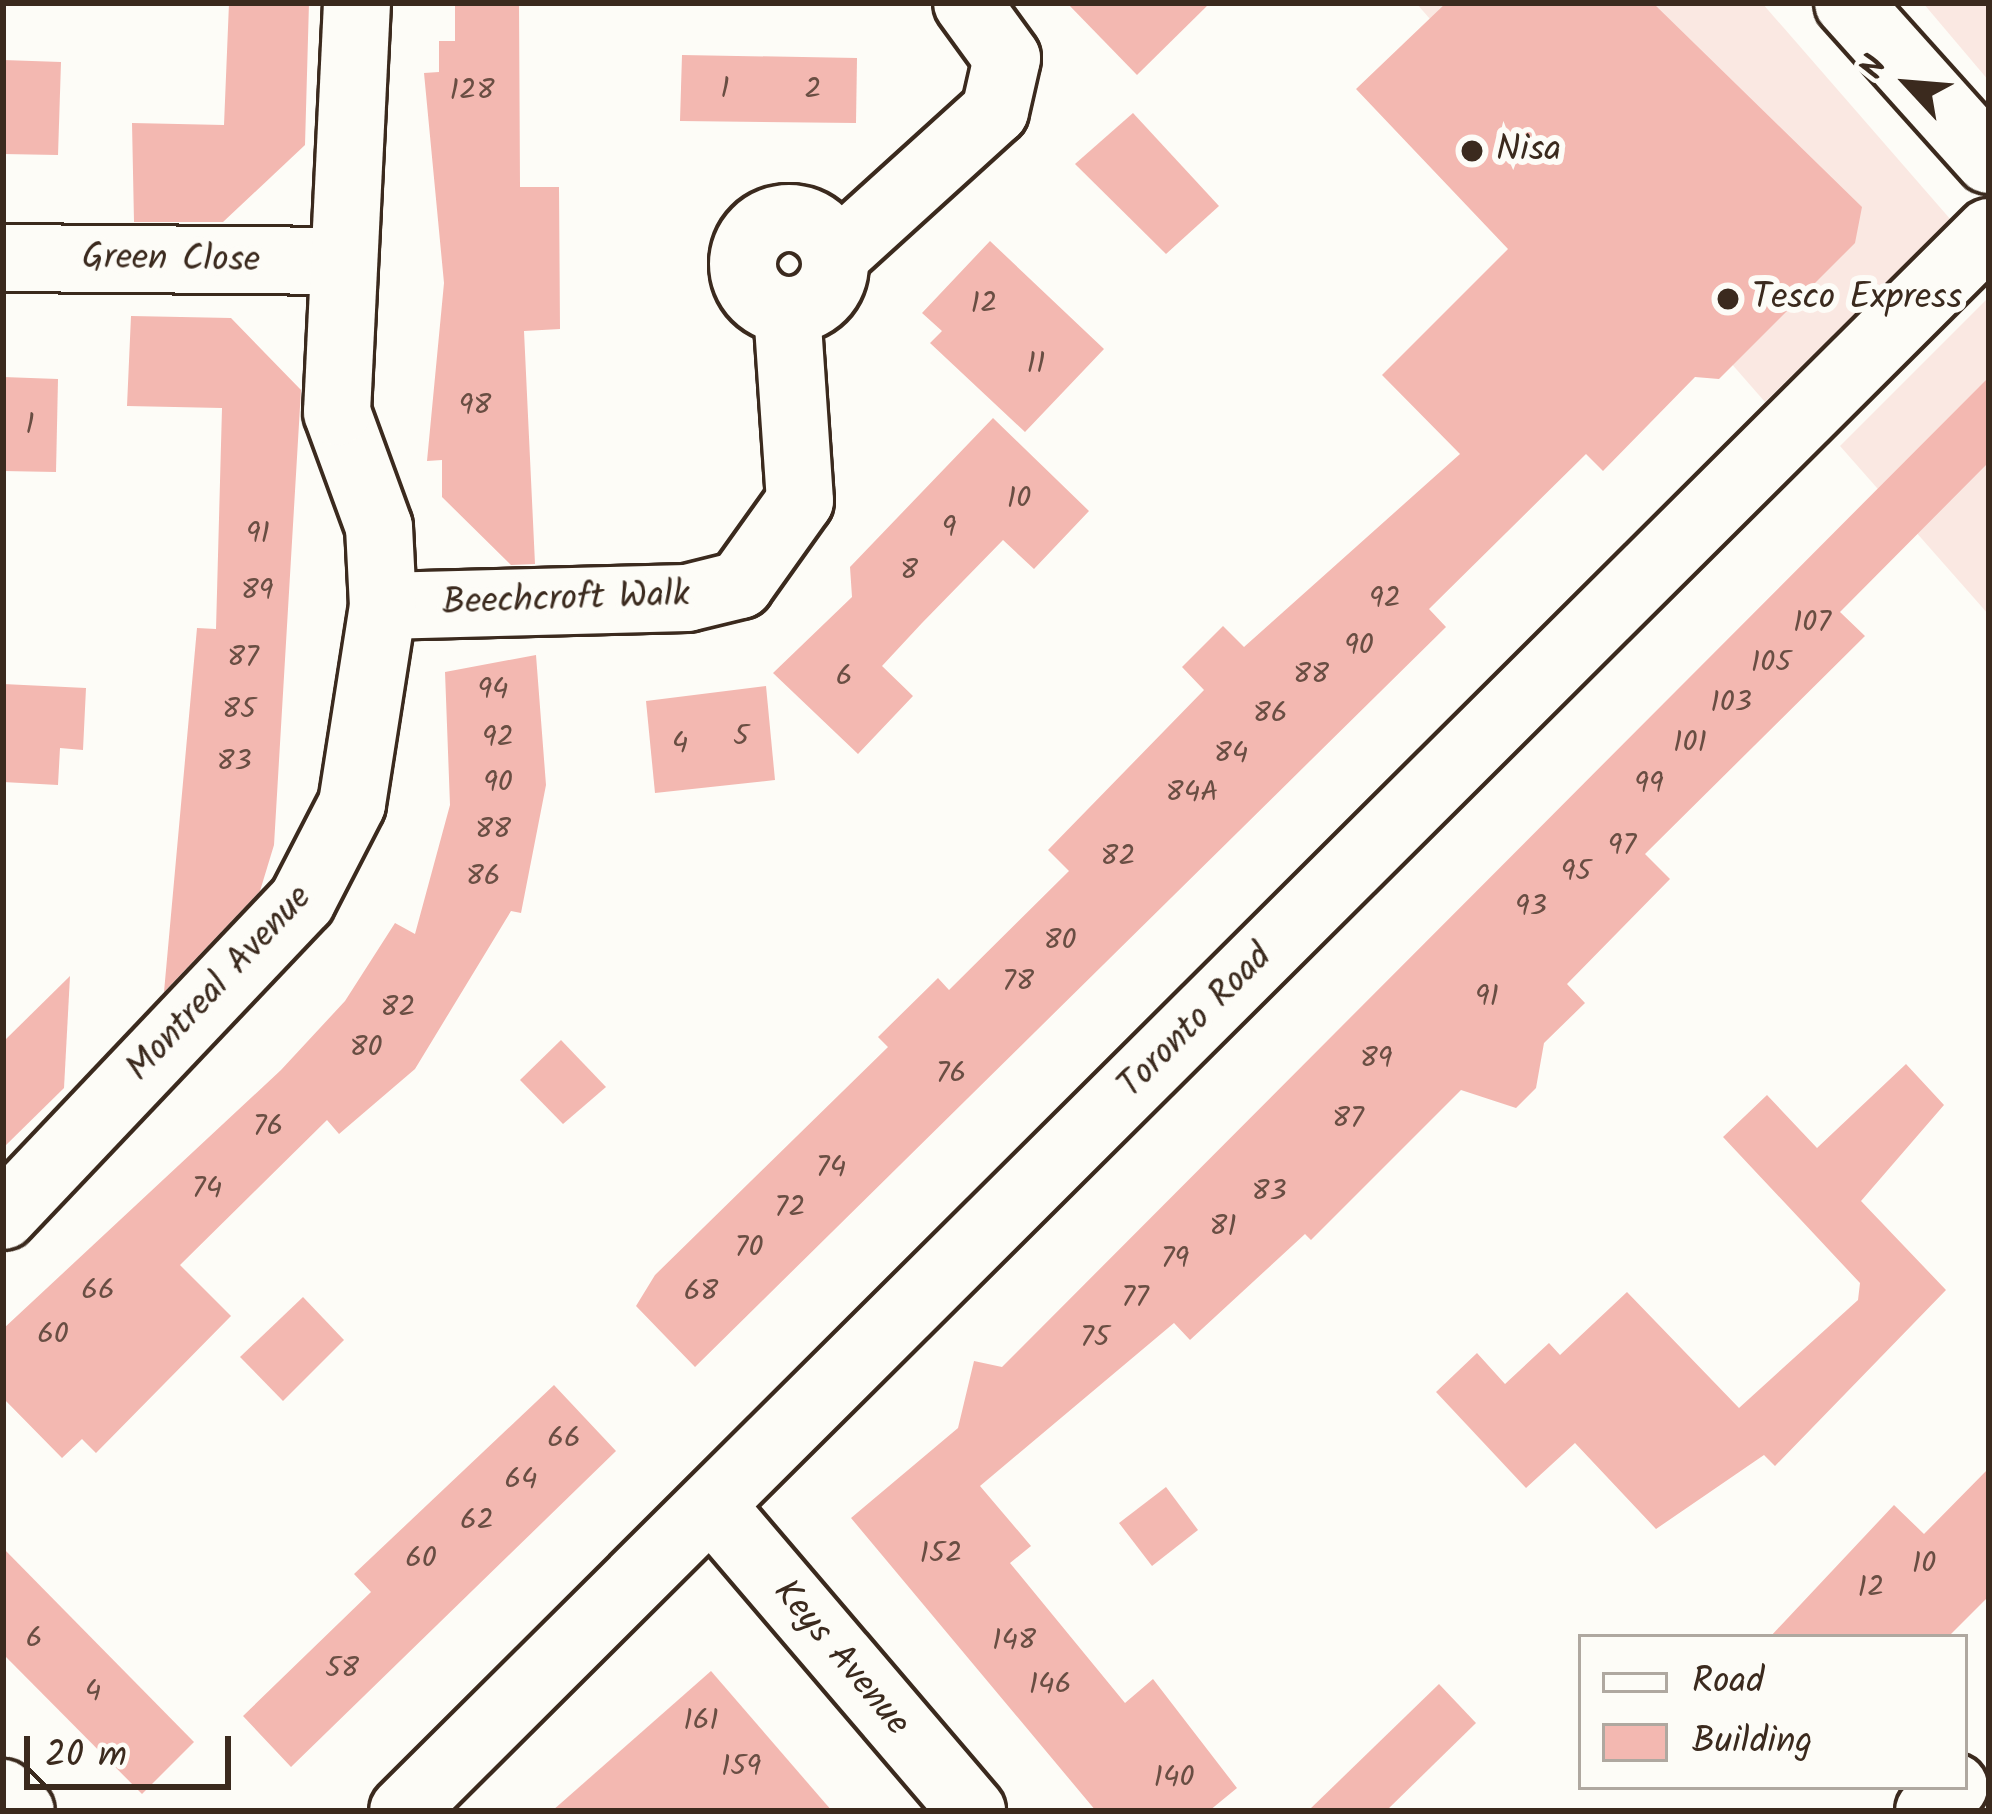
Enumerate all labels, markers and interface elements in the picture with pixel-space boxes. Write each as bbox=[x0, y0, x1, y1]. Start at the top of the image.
north arrow bbox=[1848, 24, 1968, 144]
text: N bbox=[1847, 47, 1904, 89]
house number: 1 bbox=[720, 71, 730, 107]
house number: 2 bbox=[804, 72, 822, 108]
house number: 128 bbox=[450, 73, 494, 109]
place label: Nisa bbox=[1496, 129, 1561, 173]
marker: Nisa bbox=[1459, 138, 1485, 164]
street label: Green Close bbox=[82, 237, 260, 283]
place label: Tesco Express bbox=[1752, 277, 1962, 321]
house number: 12 bbox=[971, 286, 997, 322]
marker: Tesco Express bbox=[1715, 286, 1741, 312]
house number: 11 bbox=[1027, 346, 1045, 382]
house number: 98 bbox=[459, 388, 491, 424]
house number: 1 bbox=[25, 407, 35, 443]
house number: 10 bbox=[1007, 481, 1031, 517]
house number: 9 bbox=[942, 510, 956, 546]
house number: 91 bbox=[246, 516, 270, 552]
house number: 8 bbox=[900, 553, 918, 589]
house number: 89 bbox=[241, 573, 273, 609]
street label: Beechcroft Walk bbox=[442, 574, 690, 626]
house number: 92 bbox=[1369, 581, 1401, 617]
house number: 107 bbox=[1793, 605, 1831, 641]
house number: 90 bbox=[1344, 628, 1374, 664]
house number: 87 bbox=[227, 640, 259, 676]
house number: 105 bbox=[1751, 645, 1791, 681]
house number: 88 bbox=[1293, 657, 1329, 693]
house number: 6 bbox=[836, 659, 852, 695]
house number: 94 bbox=[477, 672, 509, 708]
house number: 103 bbox=[1710, 685, 1752, 721]
house number: 85 bbox=[222, 692, 256, 728]
house number: 86 bbox=[1253, 696, 1287, 732]
house number: 5 bbox=[733, 719, 749, 755]
house number: 92 bbox=[482, 720, 514, 756]
house number: 101 bbox=[1673, 725, 1707, 761]
house number: 4 bbox=[672, 726, 688, 762]
house number: 84 bbox=[1214, 736, 1248, 772]
house number: 83 bbox=[216, 744, 252, 780]
house number: 90 bbox=[483, 765, 513, 801]
house number: 99 bbox=[1634, 766, 1664, 802]
house number: 84A bbox=[1166, 775, 1218, 811]
house number: 88 bbox=[475, 812, 511, 848]
house number: 97 bbox=[1608, 828, 1636, 864]
house number: 82 bbox=[1100, 839, 1136, 875]
house number: 95 bbox=[1561, 854, 1591, 890]
house number: 86 bbox=[466, 859, 500, 895]
street label: Montreal Avenue bbox=[118, 877, 322, 1091]
house number: 93 bbox=[1515, 889, 1547, 925]
house number: 80 bbox=[1043, 923, 1077, 959]
street label: Toronto Road bbox=[1110, 936, 1282, 1108]
house number: 78 bbox=[1002, 964, 1034, 1000]
house number: 91 bbox=[1475, 979, 1499, 1015]
house number: 82 bbox=[380, 990, 416, 1026]
house number: 80 bbox=[349, 1030, 383, 1066]
house number: 89 bbox=[1360, 1041, 1392, 1077]
house number: 76 bbox=[936, 1056, 966, 1092]
house number: 87 bbox=[1332, 1101, 1364, 1137]
house number: 76 bbox=[253, 1109, 283, 1145]
house number: 74 bbox=[816, 1150, 846, 1186]
house number: 74 bbox=[192, 1171, 222, 1207]
house number: 83 bbox=[1251, 1174, 1287, 1210]
house number: 72 bbox=[774, 1190, 806, 1226]
house number: 81 bbox=[1209, 1209, 1237, 1245]
house number: 70 bbox=[735, 1230, 763, 1266]
house number: 79 bbox=[1161, 1241, 1189, 1277]
house number: 66 bbox=[81, 1273, 115, 1309]
house number: 68 bbox=[684, 1274, 718, 1310]
house number: 77 bbox=[1121, 1280, 1149, 1316]
house number: 60 bbox=[37, 1317, 69, 1353]
house number: 75 bbox=[1080, 1320, 1110, 1356]
house number: 66 bbox=[547, 1421, 581, 1457]
house number: 64 bbox=[504, 1462, 538, 1498]
house number: 62 bbox=[460, 1503, 494, 1539]
house number: 152 bbox=[920, 1536, 962, 1572]
house number: 60 bbox=[405, 1541, 437, 1577]
house number: 10 bbox=[1912, 1546, 1936, 1582]
house number: 12 bbox=[1858, 1570, 1884, 1606]
street label: Keys Avenue bbox=[763, 1571, 919, 1745]
house number: 6 bbox=[26, 1621, 42, 1657]
house number: 148 bbox=[992, 1623, 1036, 1659]
legend bbox=[1578, 1634, 1968, 1790]
house number: 58 bbox=[325, 1651, 359, 1687]
text: Road bbox=[1692, 1654, 1764, 1711]
house number: 146 bbox=[1029, 1667, 1071, 1703]
house number: 4 bbox=[85, 1674, 101, 1710]
house number: 161 bbox=[683, 1703, 719, 1739]
scale bar bbox=[30, 1712, 237, 1786]
text: Building bbox=[1692, 1714, 1812, 1771]
text: 20 m bbox=[45, 1728, 127, 1785]
house number: 159 bbox=[721, 1749, 761, 1785]
house number: 140 bbox=[1154, 1760, 1194, 1796]

